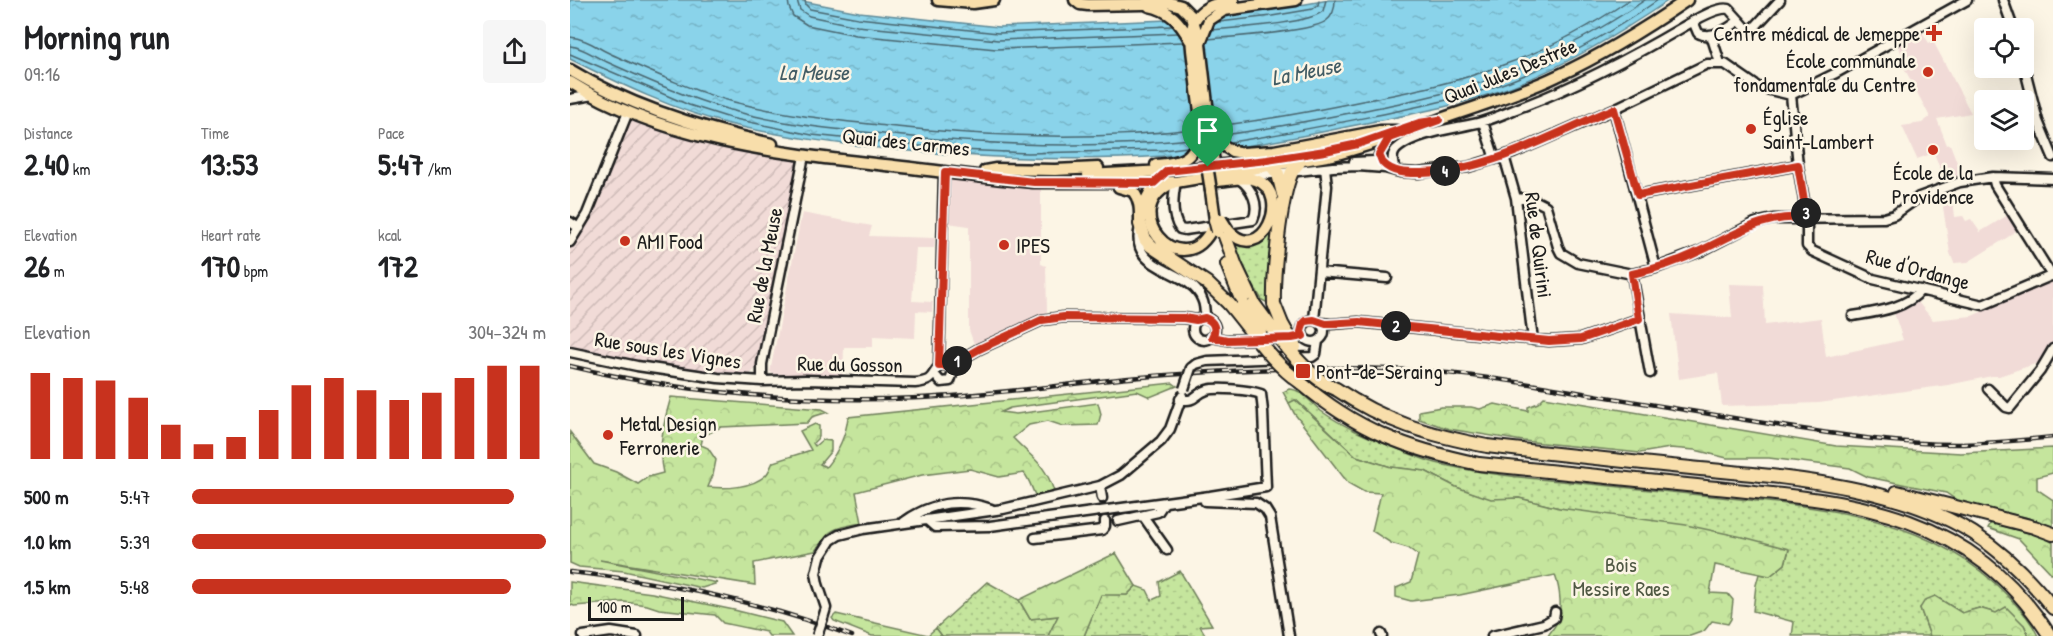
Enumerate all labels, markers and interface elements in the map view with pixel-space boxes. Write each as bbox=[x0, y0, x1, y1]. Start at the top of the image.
text: Morning run bbox=[24, 15, 170, 59]
map controls bbox=[1974, 18, 2034, 150]
button: locate bbox=[1974, 18, 2034, 78]
place label: Centre médical de Jemeppe bbox=[1713, 19, 1920, 48]
button: share bbox=[483, 20, 546, 83]
marker: Centre médical de Jemeppe bbox=[1925, 24, 1943, 42]
street label: Quai Jules Destrée bbox=[1439, 31, 1581, 111]
place label: École communale fondamentale du Centre bbox=[1733, 46, 1916, 99]
water label: La Meuse bbox=[1269, 49, 1344, 92]
water label: La Meuse bbox=[779, 57, 850, 87]
text: 09:16 bbox=[24, 60, 60, 87]
marker: École communale fondamentale du Centre bbox=[1921, 65, 1935, 79]
button: layers bbox=[1974, 90, 2034, 150]
place label: Église Saint-Lambert bbox=[1763, 103, 1874, 156]
pin bbox=[1182, 105, 1233, 167]
icon: arrive bbox=[1191, 114, 1224, 147]
street label: Quai des Carmes bbox=[841, 121, 971, 163]
text: Distance bbox=[24, 122, 73, 144]
text: Time bbox=[201, 122, 229, 144]
text: Pace bbox=[378, 122, 405, 144]
marker: Église Saint-Lambert bbox=[1744, 122, 1758, 136]
marker: École de la Providence bbox=[1926, 143, 1940, 157]
text: 2.40 bbox=[24, 144, 69, 184]
text: 13:53 bbox=[201, 144, 258, 184]
text: 5:47 bbox=[378, 144, 424, 184]
pin: 4 bbox=[1430, 156, 1460, 186]
text: km bbox=[69, 158, 90, 180]
text: /km bbox=[424, 158, 452, 180]
place label: École de la Providence bbox=[1892, 158, 1974, 211]
text: 4 bbox=[1442, 160, 1448, 182]
street label: Rue de Quirini bbox=[1518, 190, 1560, 300]
pin: 3 bbox=[1791, 198, 1821, 228]
text: 3 bbox=[1802, 202, 1810, 224]
street label: Rue de la Meuse bbox=[739, 205, 789, 325]
text: Elevation bbox=[24, 224, 77, 246]
text: Heart rate bbox=[201, 224, 261, 246]
text: kcal bbox=[378, 224, 401, 246]
place label: AMI Food bbox=[637, 227, 703, 256]
place label: IPES bbox=[1016, 231, 1050, 260]
marker: AMI Food bbox=[618, 234, 632, 248]
marker: IPES bbox=[997, 238, 1011, 252]
street label: Rue d'Ordange bbox=[1863, 241, 1973, 297]
text: 26 bbox=[24, 246, 50, 286]
text: 170 bbox=[201, 246, 240, 286]
text: 172 bbox=[378, 246, 418, 286]
text: m bbox=[50, 260, 65, 282]
text: bpm bbox=[240, 260, 268, 282]
pin: 2 bbox=[1381, 311, 1411, 341]
text: 2 bbox=[1392, 315, 1400, 337]
text: Elevation bbox=[24, 318, 90, 345]
text: 304–324 m bbox=[468, 318, 546, 345]
street label: Rue sous les Vignes bbox=[593, 324, 743, 376]
pin: 1 bbox=[942, 346, 972, 376]
street label: Rue du Gosson bbox=[797, 349, 903, 379]
text: 1 bbox=[954, 350, 960, 372]
place label: Pont-de-Seraing bbox=[1316, 357, 1443, 386]
marker: Pont-de-Seraing bbox=[1294, 362, 1312, 380]
place label: Metal Design Ferronerie bbox=[619, 409, 717, 462]
marker: Metal Design Ferronerie bbox=[601, 428, 615, 442]
text: 500 m bbox=[24, 483, 69, 510]
text: 5:47 bbox=[120, 483, 151, 510]
text: 1.0 km bbox=[24, 528, 71, 555]
text: 5:39 bbox=[120, 528, 149, 555]
park label: Bois Messire Raes bbox=[1572, 550, 1670, 603]
text: 1.5 km bbox=[24, 573, 71, 600]
text: 5:48 bbox=[120, 573, 149, 600]
scale bar bbox=[588, 594, 684, 622]
text: 100 m bbox=[597, 596, 632, 618]

